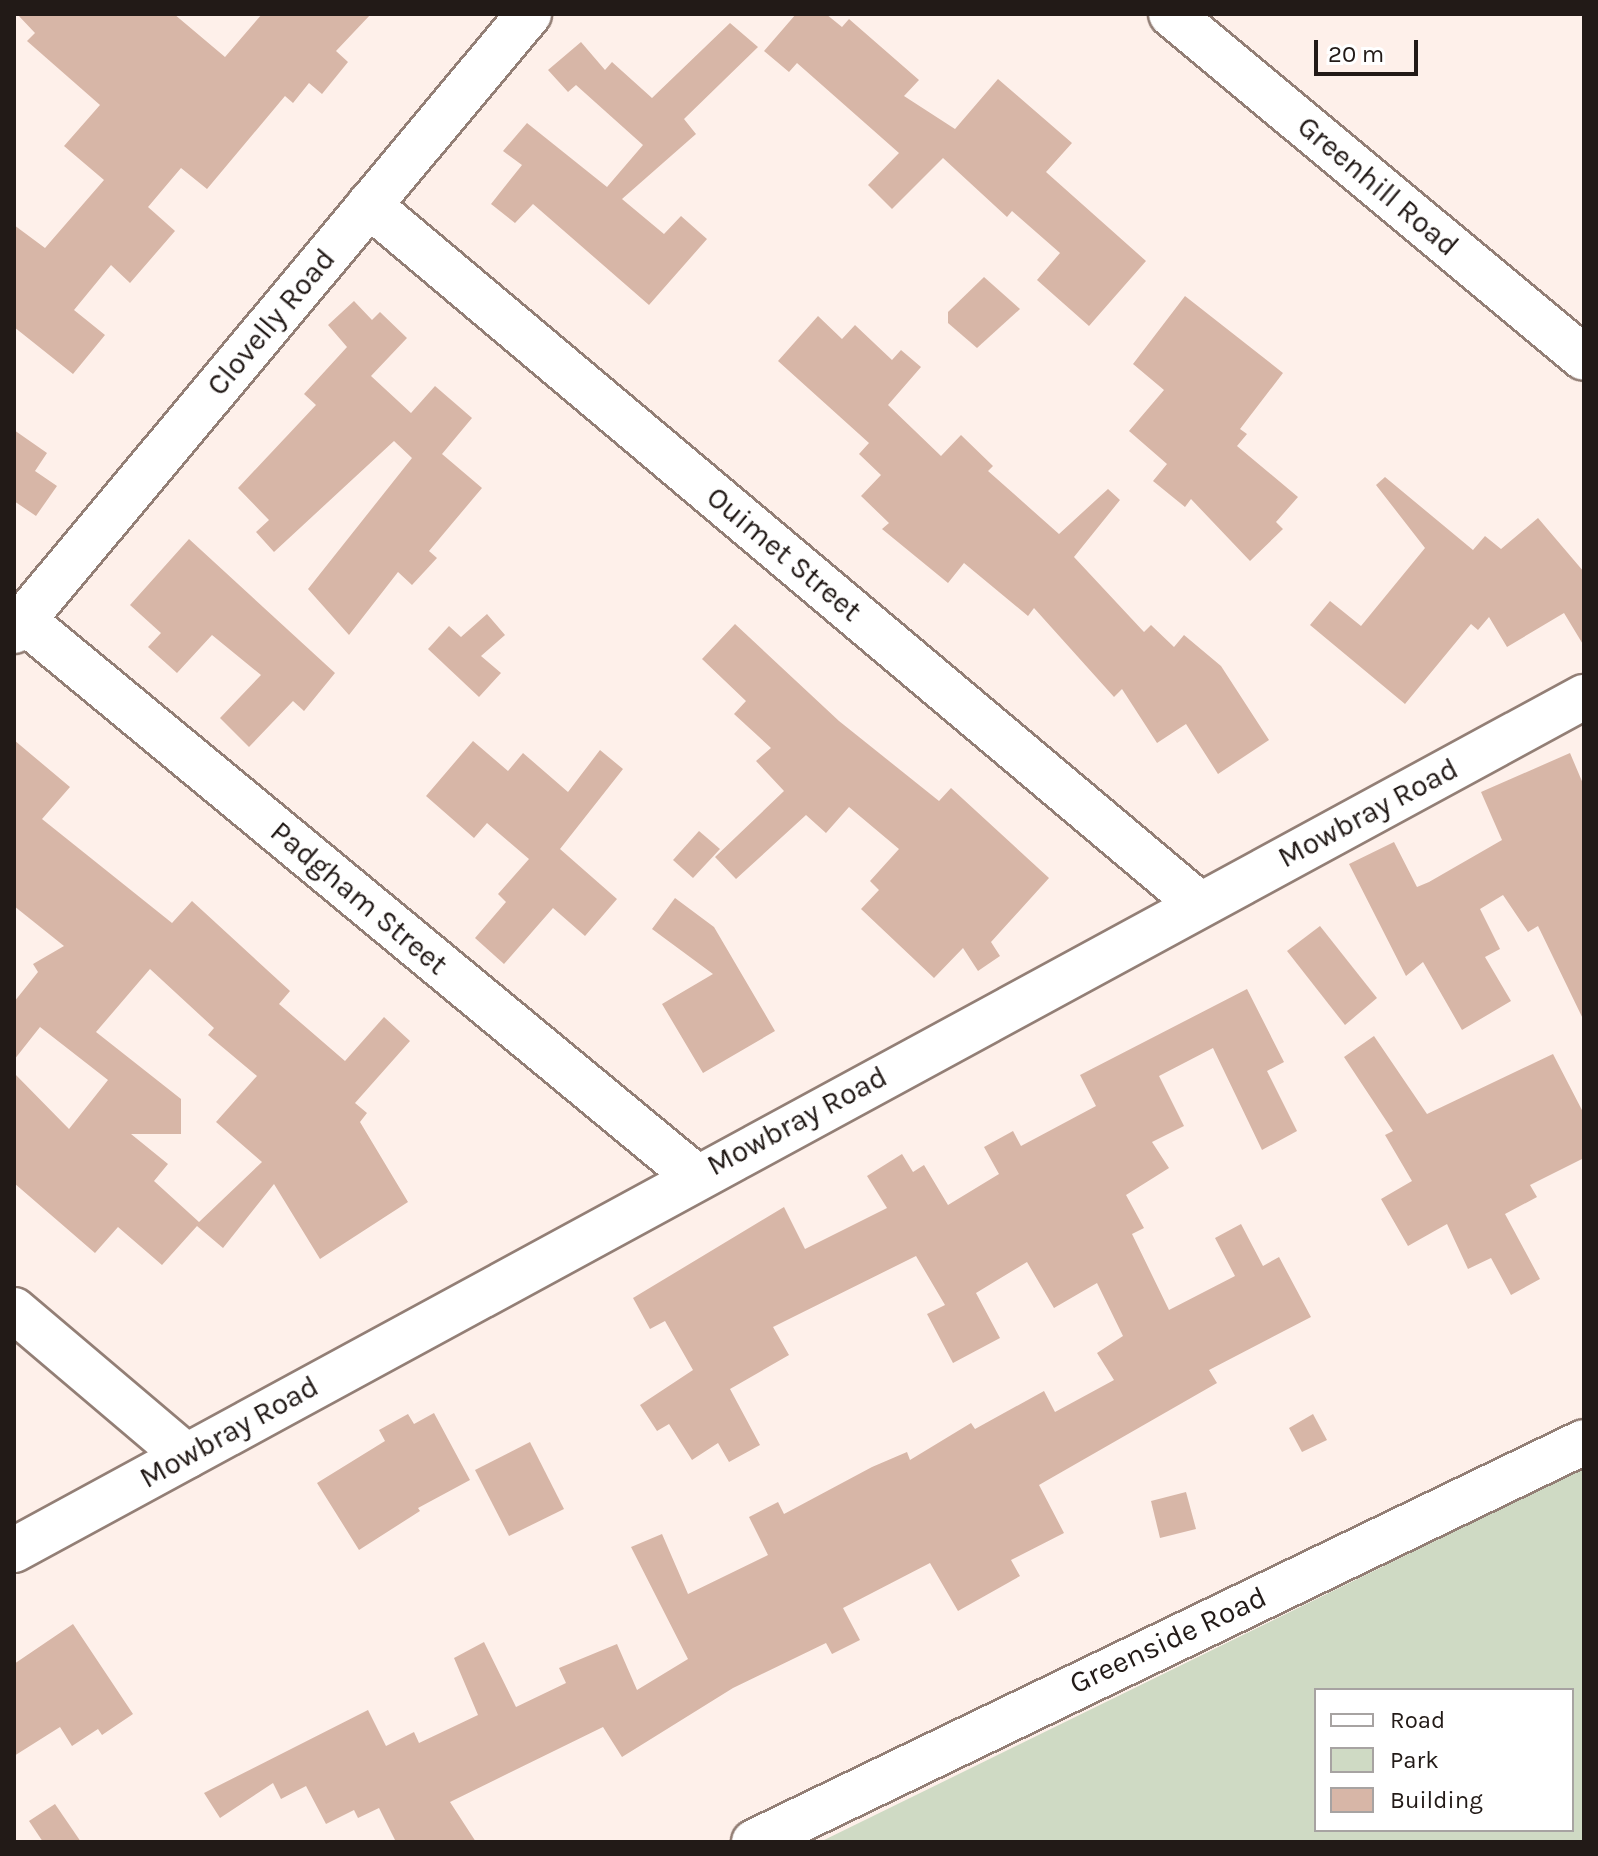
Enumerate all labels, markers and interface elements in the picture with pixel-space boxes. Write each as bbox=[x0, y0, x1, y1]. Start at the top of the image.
scale bar bbox=[1318, 24, 1422, 74]
text: 20 m bbox=[1328, 40, 1384, 68]
street label: Greenhill Road bbox=[1290, 108, 1466, 264]
street label: Clovelly Road bbox=[199, 241, 343, 403]
street label: Ouimet Street bbox=[699, 479, 869, 629]
street label: Mowbray Road bbox=[1272, 750, 1464, 876]
street label: Padgham Street bbox=[263, 814, 455, 982]
street label: Mowbray Road bbox=[701, 1058, 893, 1184]
street label: Mowbray Road bbox=[133, 1368, 325, 1496]
street label: Greenside Road bbox=[1064, 1579, 1272, 1701]
legend bbox=[1314, 1688, 1574, 1832]
text: Road bbox=[1390, 1706, 1445, 1734]
text: Park bbox=[1390, 1746, 1439, 1774]
text: Building bbox=[1390, 1786, 1483, 1814]

